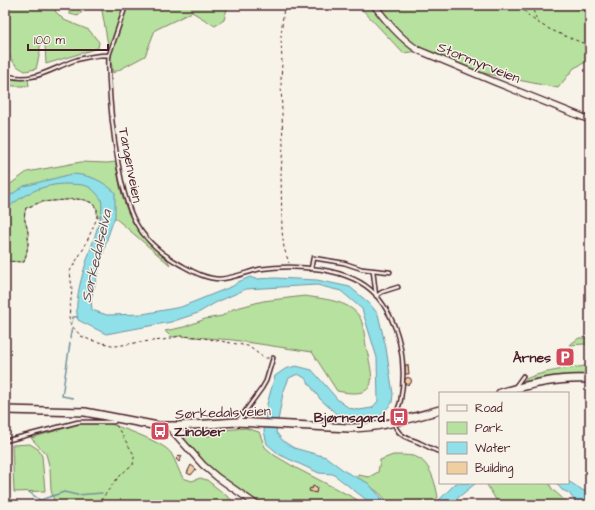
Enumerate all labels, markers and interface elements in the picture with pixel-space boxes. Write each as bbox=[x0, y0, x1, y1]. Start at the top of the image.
scale bar bbox=[28, 26, 108, 52]
text: 100 m bbox=[34, 32, 65, 49]
street label: Stormyrveien bbox=[434, 37, 523, 89]
street label: Tangenveien bbox=[113, 126, 147, 204]
water label: Sørkedalselva bbox=[76, 206, 118, 305]
parking icon: Årnes bbox=[554, 346, 576, 368]
place label: Årnes bbox=[513, 348, 551, 368]
legend bbox=[439, 392, 569, 484]
text: Road bbox=[475, 400, 503, 417]
street label: Sørkedalsveien bbox=[175, 401, 271, 425]
bus stop icon: Bjørnsgard bbox=[388, 406, 410, 428]
place label: Bjørnsgard bbox=[314, 408, 386, 429]
bus stop icon: Zinober bbox=[149, 420, 171, 442]
text: Park bbox=[475, 420, 503, 437]
place label: Zinober bbox=[174, 422, 225, 442]
text: Water bbox=[475, 440, 511, 457]
text: Building bbox=[475, 460, 513, 478]

